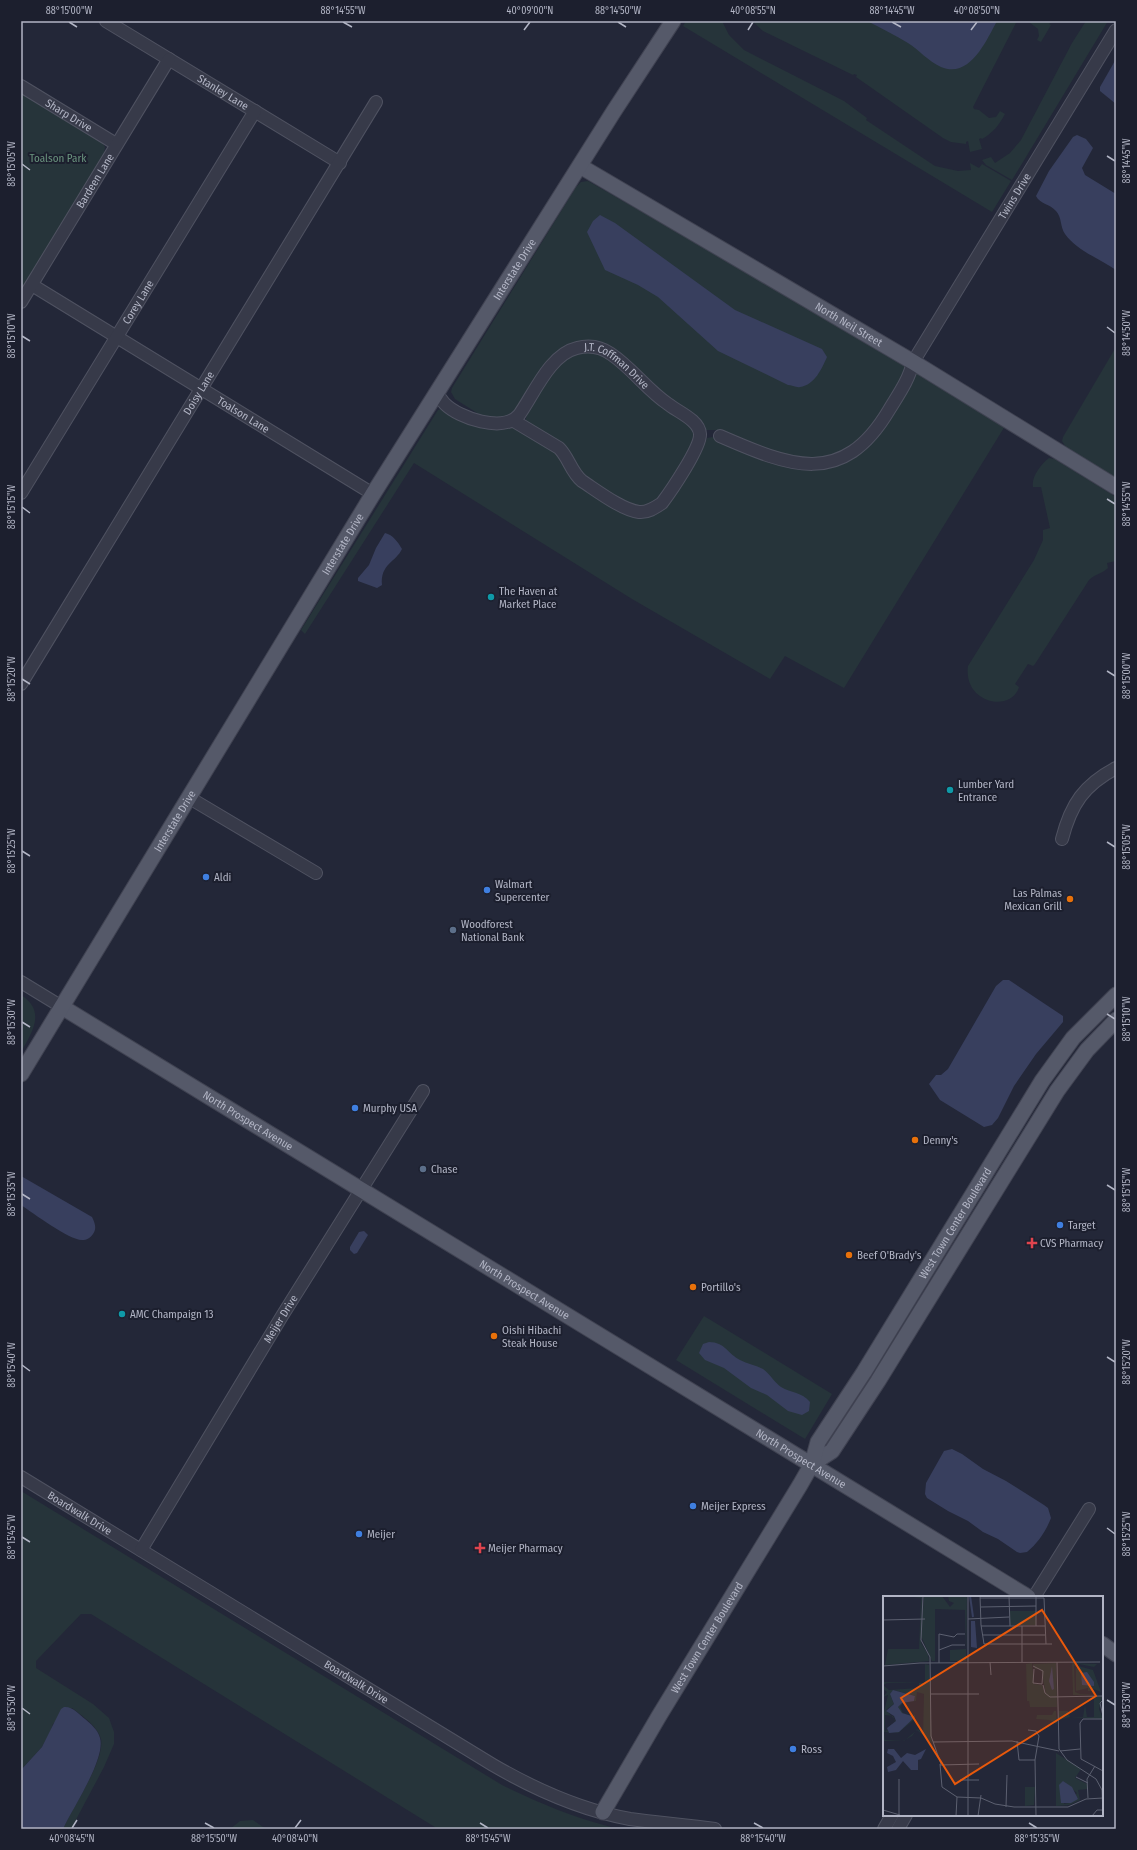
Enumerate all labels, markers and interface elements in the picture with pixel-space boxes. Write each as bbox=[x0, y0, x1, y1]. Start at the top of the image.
text: 88°15'00"W bbox=[46, 5, 93, 17]
text: 88°14'55"W bbox=[320, 5, 366, 17]
text: 40°09'00"N bbox=[507, 5, 553, 17]
text: 88°14'50"W bbox=[595, 5, 641, 17]
text: 40°08'55"N bbox=[730, 5, 776, 17]
text: 88°14'45"W bbox=[870, 5, 915, 17]
text: 40°08'50"N bbox=[954, 5, 1000, 17]
street label: Stanley Lane bbox=[195, 72, 251, 113]
street label: Sharp Drive bbox=[43, 96, 94, 135]
text: 88°14'45"W bbox=[1121, 138, 1133, 183]
text: 88°15'05"W bbox=[6, 141, 18, 187]
street label: Bardeen Lane bbox=[74, 151, 117, 211]
park label: Toalson Park bbox=[30, 152, 87, 165]
street label: Twins Drive bbox=[996, 171, 1034, 221]
street label: Interstate Drive bbox=[491, 237, 539, 302]
street label: Corey Lane bbox=[120, 278, 157, 327]
street label: North Neil Street bbox=[813, 300, 885, 350]
text: 88°14'50"W bbox=[1121, 310, 1133, 356]
text: 88°15'10"W bbox=[6, 313, 18, 359]
street label: J.T. Coffman Drive bbox=[584, 341, 652, 392]
street label: Doisy Lane bbox=[181, 369, 217, 417]
street label: Toalson Lane bbox=[215, 394, 272, 436]
text: 88°14'55"W bbox=[1121, 481, 1133, 527]
text: 88°15'15"W bbox=[6, 484, 18, 529]
street label: Interstate Drive bbox=[319, 511, 367, 577]
place label: The Haven at Market Place bbox=[499, 585, 558, 611]
marker: The Haven at Market Place bbox=[486, 592, 496, 602]
text: 88°15'00"W bbox=[1121, 652, 1133, 699]
text: 88°15'20"W bbox=[6, 656, 18, 702]
place label: Lumber Yard Entrance bbox=[958, 778, 1014, 804]
marker: Lumber Yard Entrance bbox=[945, 785, 955, 795]
street label: Interstate Drive bbox=[151, 788, 199, 854]
text: 88°15'05"W bbox=[1121, 824, 1133, 870]
text: 88°15'25"W bbox=[6, 828, 18, 873]
place label: Aldi bbox=[214, 871, 232, 884]
marker: Aldi bbox=[201, 872, 211, 882]
place label: Walmart Supercenter bbox=[495, 878, 550, 904]
marker: Walmart Supercenter bbox=[482, 885, 492, 895]
place label: Las Palmas Mexican Grill bbox=[1004, 887, 1062, 913]
marker: Las Palmas Mexican Grill bbox=[1065, 894, 1075, 904]
place label: Woodforest National Bank bbox=[461, 918, 525, 944]
marker: Woodforest National Bank bbox=[448, 925, 458, 935]
text: 88°15'10"W bbox=[1121, 996, 1133, 1042]
text: 88°15'30"W bbox=[6, 999, 18, 1045]
street label: North Prospect Avenue bbox=[200, 1089, 295, 1154]
place label: Murphy USA bbox=[363, 1102, 417, 1115]
marker: Murphy USA bbox=[350, 1103, 360, 1113]
place label: Denny's bbox=[923, 1134, 958, 1147]
marker: Denny's bbox=[910, 1135, 920, 1145]
place label: Chase bbox=[431, 1163, 458, 1176]
marker: Chase bbox=[418, 1164, 428, 1174]
street label: West Town Center Boulevard bbox=[917, 1166, 994, 1281]
text: 88°15'15"W bbox=[1121, 1167, 1133, 1212]
text: 88°15'35"W bbox=[6, 1171, 18, 1216]
place label: Target bbox=[1068, 1219, 1096, 1232]
marker: Target bbox=[1055, 1220, 1065, 1230]
place label: CVS Pharmacy bbox=[1040, 1237, 1103, 1250]
marker: CVS Pharmacy bbox=[1027, 1238, 1037, 1248]
place label: Beef O'Brady's bbox=[857, 1249, 922, 1262]
marker: Beef O'Brady's bbox=[844, 1250, 854, 1260]
street label: North Prospect Avenue bbox=[477, 1257, 572, 1322]
place label: Portillo's bbox=[701, 1281, 741, 1294]
marker: Portillo's bbox=[688, 1282, 698, 1292]
street label: Meijer Drive bbox=[261, 1293, 301, 1345]
place label: AMC Champaign 13 bbox=[130, 1308, 214, 1321]
marker: AMC Champaign 13 bbox=[117, 1309, 127, 1319]
place label: Oishi Hibachi Steak House bbox=[502, 1324, 562, 1350]
marker: Oishi Hibachi Steak House bbox=[489, 1331, 499, 1341]
text: 88°15'20"W bbox=[1121, 1339, 1133, 1385]
text: 88°15'40"W bbox=[6, 1342, 18, 1388]
street label: North Prospect Avenue bbox=[753, 1426, 848, 1491]
street label: Boardwalk Drive bbox=[45, 1489, 114, 1538]
place label: Meijer Express bbox=[701, 1500, 766, 1513]
marker: Meijer Express bbox=[688, 1501, 698, 1511]
text: 88°15'25"W bbox=[1121, 1511, 1133, 1556]
text: 88°15'45"W bbox=[6, 1514, 18, 1559]
place label: Meijer bbox=[367, 1528, 395, 1541]
marker: Meijer bbox=[354, 1529, 364, 1539]
place label: Meijer Pharmacy bbox=[488, 1542, 563, 1555]
marker: Meijer Pharmacy bbox=[475, 1543, 485, 1553]
street label: West Town Center Boulevard bbox=[668, 1580, 746, 1696]
inset map bbox=[883, 1596, 1103, 1816]
street label: Boardwalk Drive bbox=[322, 1658, 391, 1707]
text: 88°15'30"W bbox=[1121, 1682, 1133, 1728]
text: 88°15'50"W bbox=[6, 1685, 18, 1731]
place label: Ross bbox=[801, 1743, 822, 1756]
marker: Ross bbox=[788, 1744, 798, 1754]
text: 40°08'45"N bbox=[49, 1833, 95, 1845]
text: 88°15'50"W bbox=[191, 1833, 237, 1845]
text: 40°08'40"N bbox=[272, 1833, 318, 1845]
text: 88°15'45"W bbox=[466, 1833, 511, 1845]
text: 88°15'40"W bbox=[740, 1833, 786, 1845]
text: 88°15'35"W bbox=[1015, 1833, 1060, 1845]

